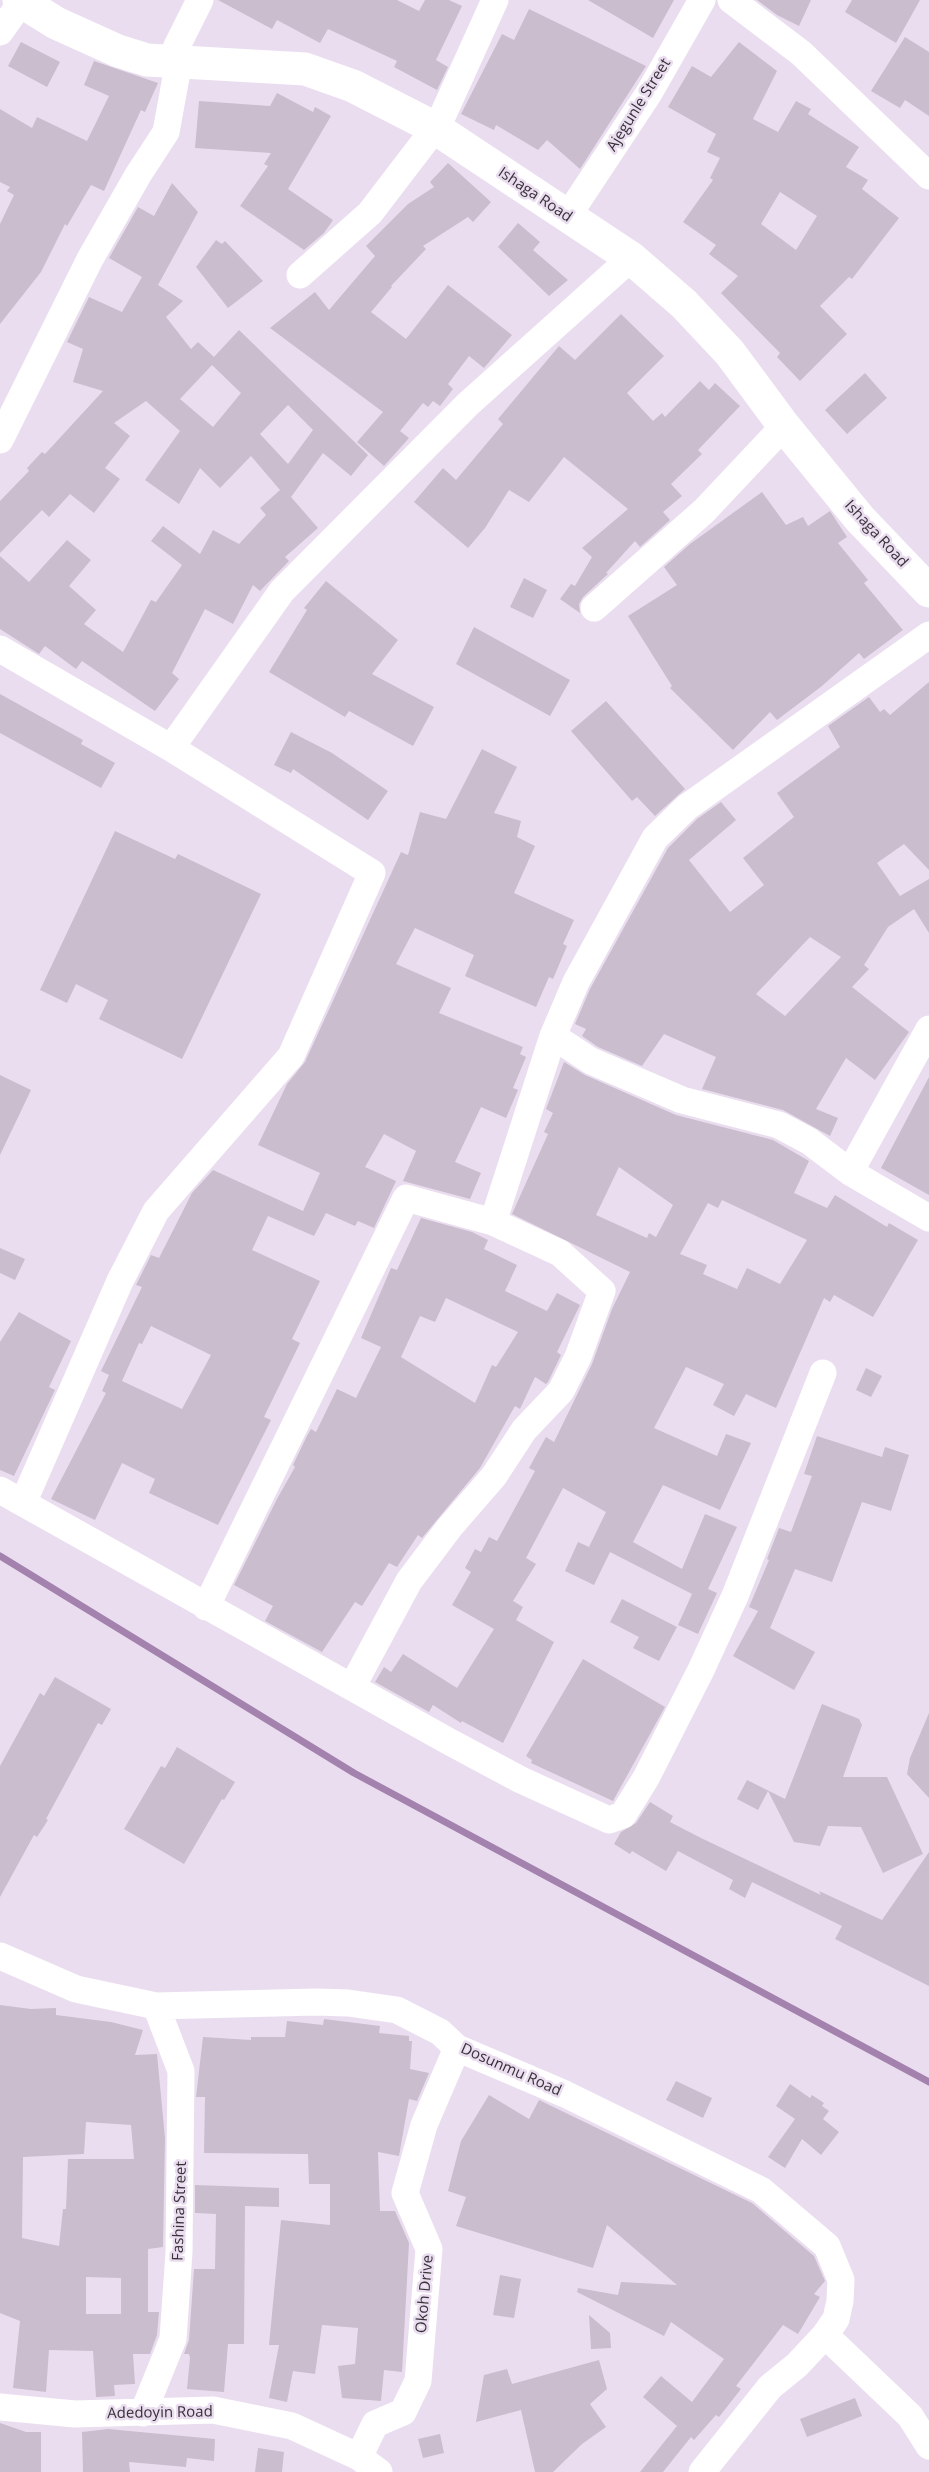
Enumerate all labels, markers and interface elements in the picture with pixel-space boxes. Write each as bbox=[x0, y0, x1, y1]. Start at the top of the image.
street label: Ajegunle Street bbox=[603, 55, 675, 155]
street label: Ishaga Road bbox=[495, 164, 575, 226]
street label: Ishaga Road bbox=[840, 497, 912, 571]
street label: Dosunmu Road bbox=[458, 2040, 564, 2100]
street label: Fashina Street bbox=[169, 2161, 191, 2261]
street label: Okoh Drive bbox=[413, 2254, 437, 2334]
street label: Adedoyin Road bbox=[107, 2403, 213, 2423]

